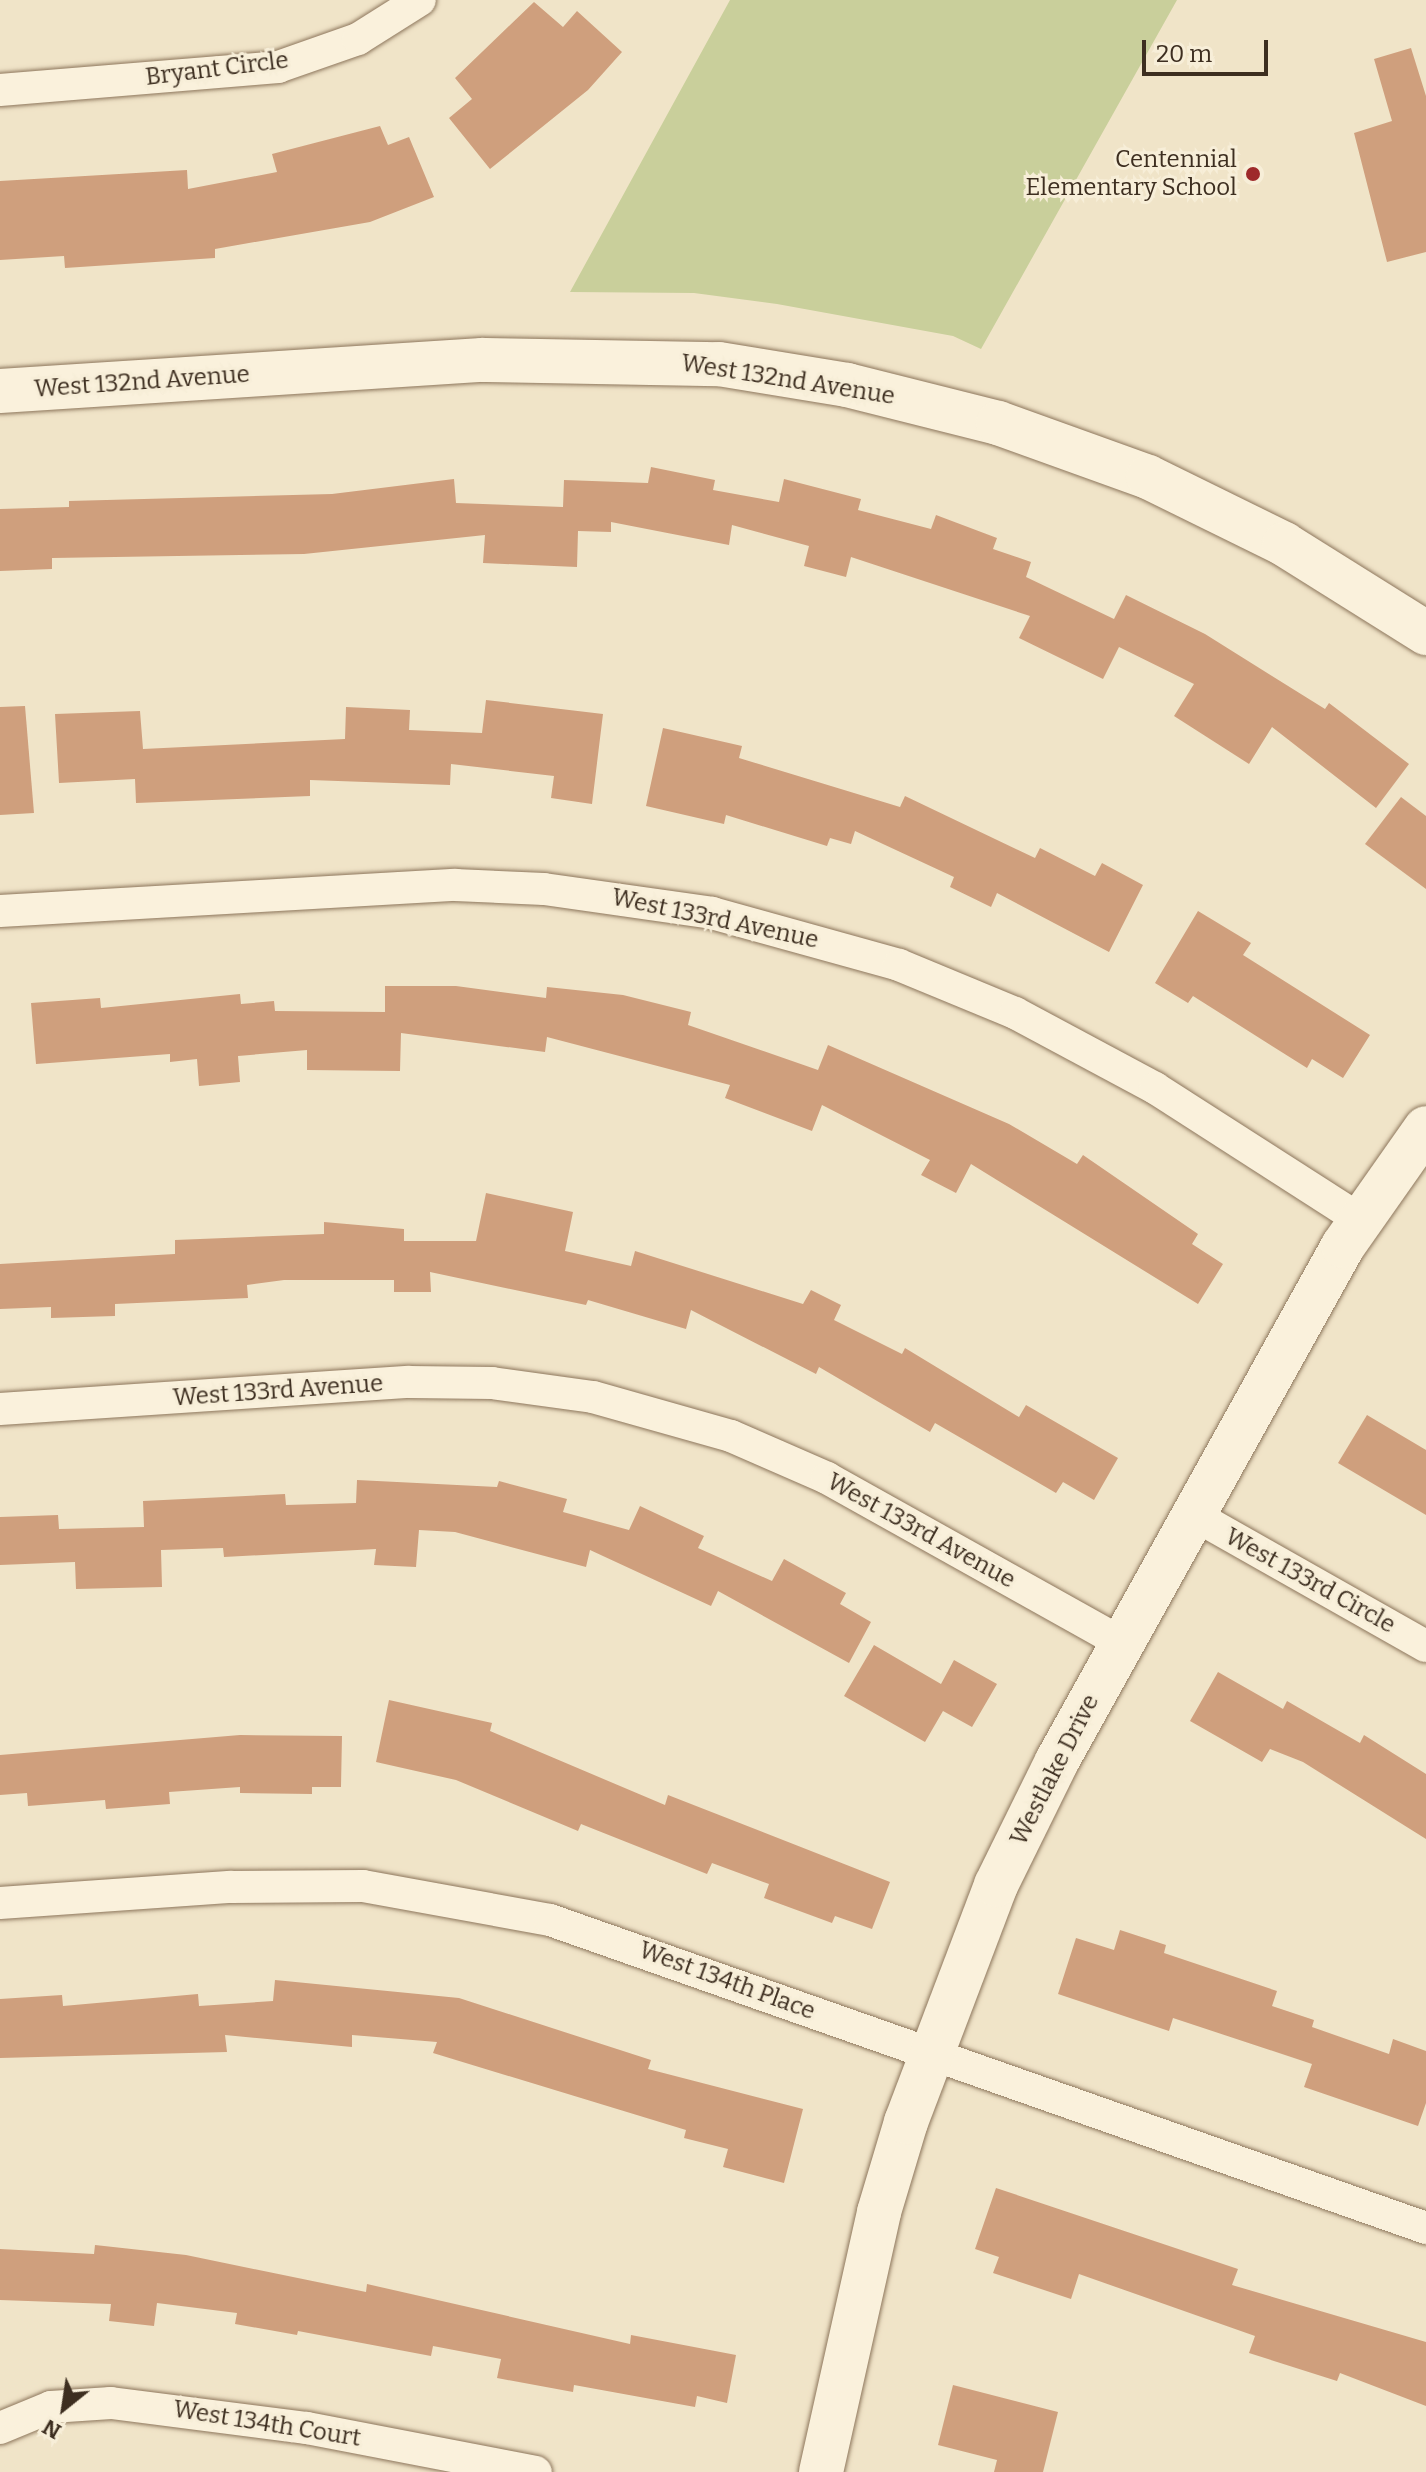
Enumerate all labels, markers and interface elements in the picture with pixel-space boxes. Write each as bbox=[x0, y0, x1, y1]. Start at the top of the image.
scale bar bbox=[1146, 24, 1272, 74]
text: 20 m bbox=[1156, 40, 1212, 68]
street label: Bryant Circle bbox=[144, 46, 290, 92]
place label: Centennial Elementary School bbox=[1025, 146, 1237, 202]
marker: Centennial Elementary School bbox=[1244, 165, 1262, 183]
street label: West 132nd Avenue bbox=[679, 349, 897, 411]
street label: West 132nd Avenue bbox=[33, 360, 251, 404]
street label: West 133rd Avenue bbox=[609, 883, 821, 955]
street label: West 133rd Avenue bbox=[172, 1369, 384, 1413]
street label: West 133rd Avenue bbox=[822, 1467, 1020, 1595]
street label: West 133rd Circle bbox=[1220, 1522, 1400, 1640]
street label: Westlake Drive bbox=[1005, 1690, 1105, 1850]
street label: West 134th Place bbox=[635, 1936, 819, 2026]
north arrow bbox=[24, 2368, 104, 2448]
street label: West 134th Court bbox=[171, 2395, 363, 2453]
text: N bbox=[38, 2413, 66, 2445]

